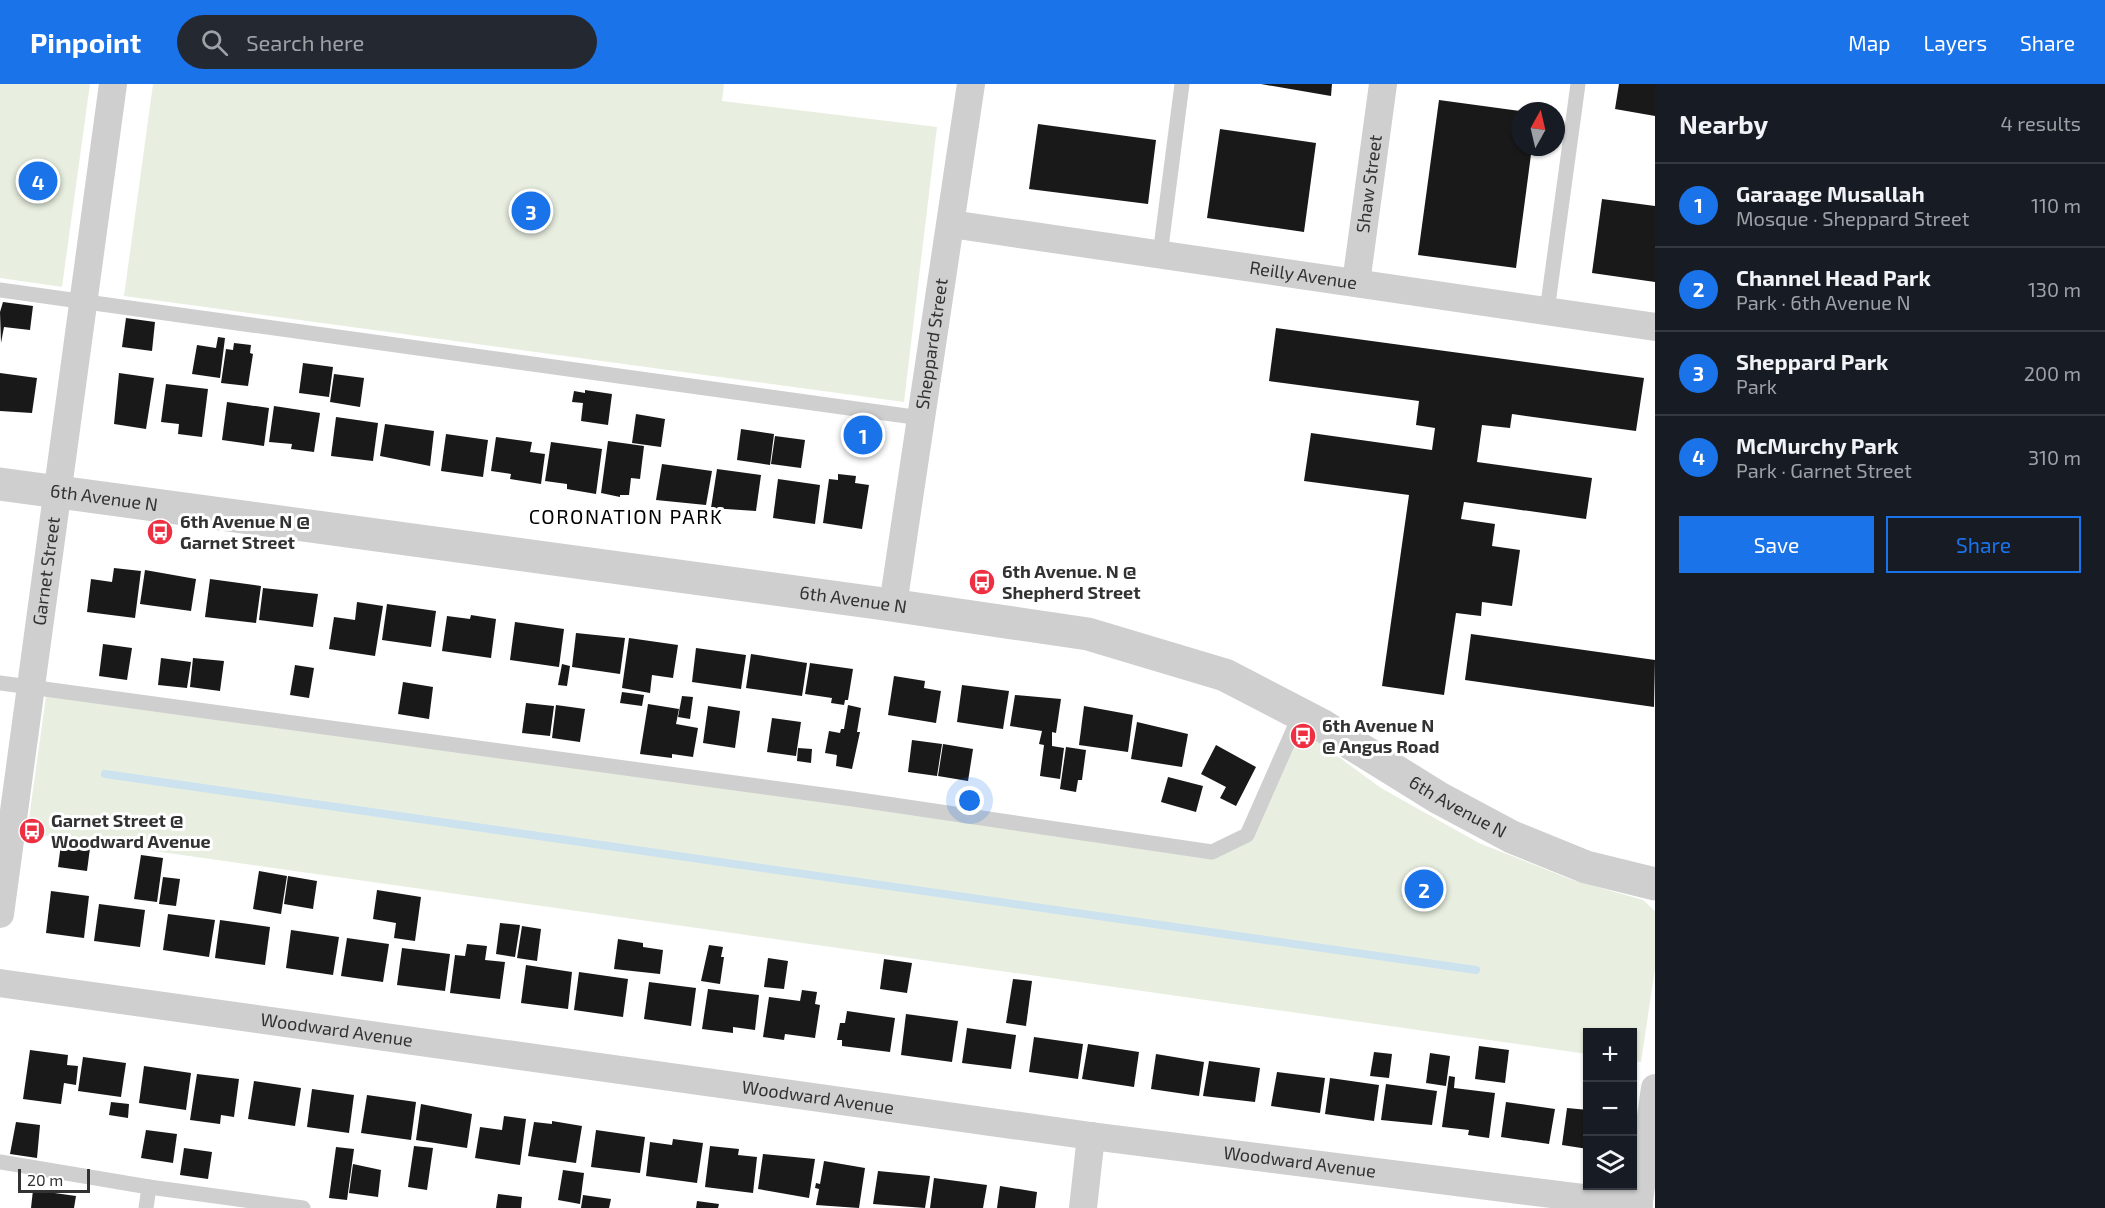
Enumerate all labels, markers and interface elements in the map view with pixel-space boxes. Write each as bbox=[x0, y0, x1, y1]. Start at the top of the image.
search box bbox=[177, 15, 597, 69]
text: Pinpoint bbox=[30, 25, 141, 59]
icon: search bbox=[198, 26, 231, 59]
text: Search here bbox=[246, 29, 364, 55]
text: Map bbox=[1848, 30, 1890, 55]
text: Layers bbox=[1923, 30, 1987, 55]
text: Share bbox=[2020, 30, 2075, 55]
north arrow bbox=[1511, 102, 1565, 156]
text: Nearby bbox=[1679, 108, 1768, 139]
text: 4 results bbox=[2001, 111, 2081, 135]
street label: Shaw Street bbox=[1351, 133, 1386, 234]
pin: 4 bbox=[18, 158, 57, 204]
text: Garaage Musallah bbox=[1736, 180, 1925, 206]
pin: 3 bbox=[512, 188, 550, 234]
text: 1 bbox=[1694, 193, 1703, 217]
text: 110 m bbox=[2031, 193, 2081, 217]
text: Mosque · Sheppard Street bbox=[1736, 206, 1969, 230]
street label: Reilly Avenue bbox=[1248, 256, 1359, 293]
text: Channel Head Park bbox=[1736, 264, 1931, 290]
street label: Sheppard Street bbox=[910, 276, 952, 411]
text: 2 bbox=[1693, 277, 1704, 301]
text: 130 m bbox=[2028, 277, 2081, 301]
text: Park · 6th Avenue N bbox=[1736, 290, 1911, 314]
text: Sheppard Park bbox=[1736, 348, 1888, 374]
text: 3 bbox=[1693, 361, 1704, 385]
text: 200 m bbox=[2024, 361, 2081, 385]
text: Park bbox=[1736, 374, 1777, 398]
pin: 1 bbox=[844, 412, 882, 458]
text: McMurchy Park bbox=[1736, 432, 1899, 458]
text: 4 bbox=[1692, 445, 1705, 469]
text: 310 m bbox=[2028, 445, 2081, 469]
text: Park · Garnet Street bbox=[1736, 458, 1912, 482]
street label: 6th Avenue N bbox=[49, 479, 159, 515]
district label: CORONATION PARK bbox=[529, 504, 723, 528]
place label: 6th Avenue N @ Garnet Street bbox=[180, 510, 310, 553]
street label: Garnet Street bbox=[27, 515, 64, 627]
button: Save bbox=[1679, 516, 1874, 573]
button: Share bbox=[1886, 516, 2081, 573]
bus stop icon: 6th Avenue N @ Garnet Street bbox=[145, 517, 175, 547]
place label: 6th Avenue. N @ Shepherd Street bbox=[1002, 560, 1141, 603]
bus stop icon: 6th Avenue. N @ Shepherd Street bbox=[967, 567, 997, 597]
street label: 6th Avenue N bbox=[798, 581, 909, 617]
place label: 6th Avenue N @ Angus Road bbox=[1322, 714, 1439, 757]
bus stop icon: 6th Avenue N @ Angus Road bbox=[1288, 721, 1318, 751]
street label: 6th Avenue N bbox=[1405, 770, 1511, 842]
your location bbox=[955, 786, 984, 815]
place label: Garnet Street @ Woodward Avenue bbox=[51, 809, 211, 852]
bus stop icon: Garnet Street @ Woodward Avenue bbox=[17, 816, 47, 846]
pin: 2 bbox=[1404, 866, 1444, 912]
street label: Woodward Avenue bbox=[259, 1008, 414, 1051]
map controls bbox=[1583, 1028, 1637, 1190]
button: + bbox=[1583, 1028, 1637, 1082]
street label: Woodward Avenue bbox=[741, 1075, 896, 1118]
button: − bbox=[1583, 1082, 1637, 1136]
button: layers bbox=[1583, 1136, 1637, 1190]
street label: Woodward Avenue bbox=[1222, 1141, 1377, 1182]
scale bar bbox=[18, 1166, 90, 1194]
text: 20 m bbox=[27, 1170, 63, 1189]

